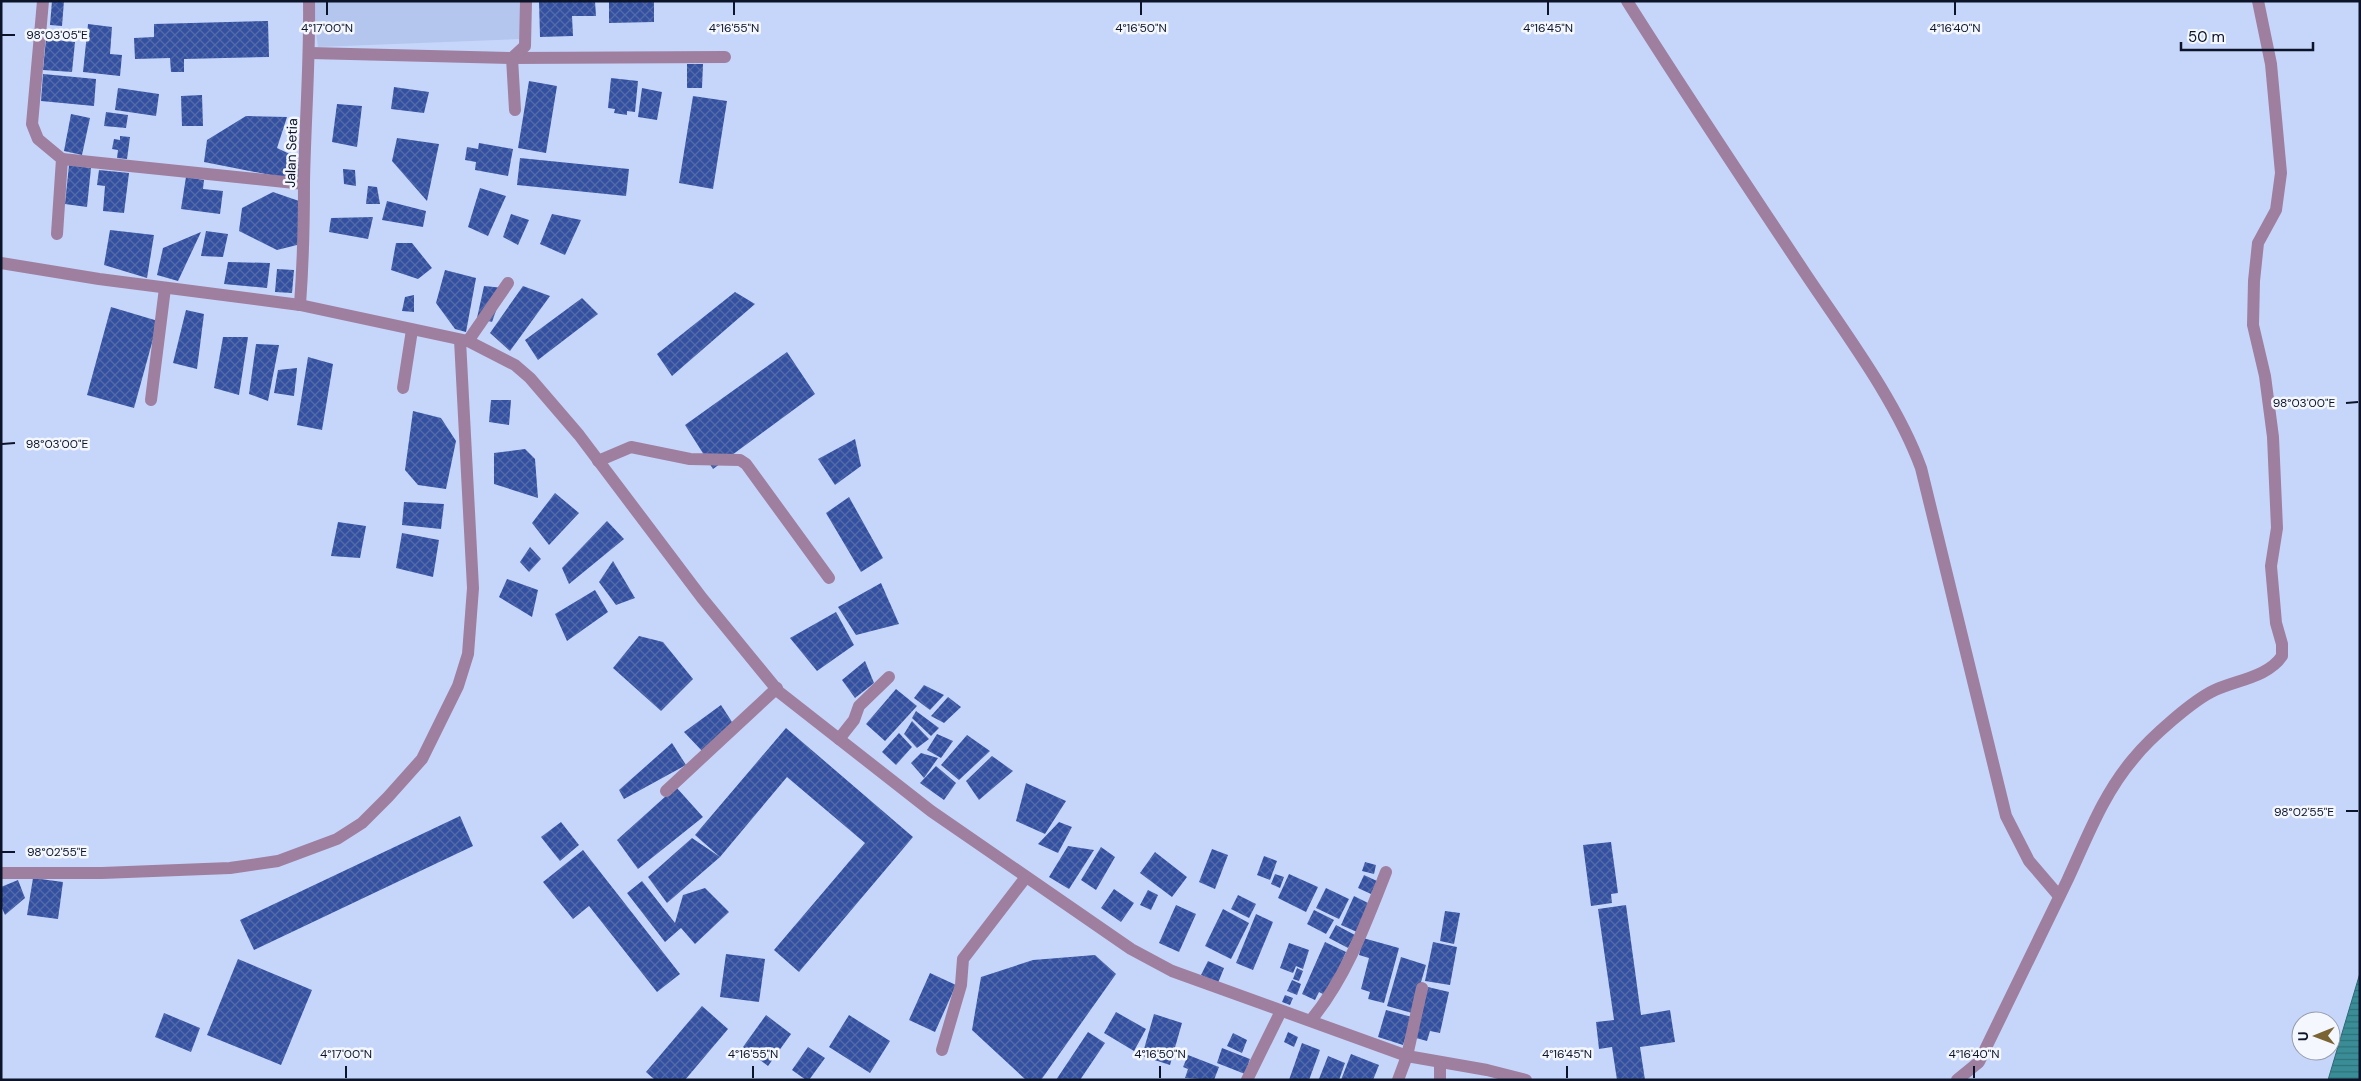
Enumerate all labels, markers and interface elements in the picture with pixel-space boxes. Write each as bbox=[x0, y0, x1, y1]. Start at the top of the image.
text: 4°17'00"N bbox=[301, 20, 353, 36]
text: 4°16'55"N bbox=[709, 20, 759, 36]
text: 4°16'50"N bbox=[1115, 20, 1167, 36]
text: 4°16'45"N bbox=[1523, 20, 1573, 36]
text: 4°16'40"N bbox=[1929, 20, 1981, 36]
scale bar bbox=[2181, 20, 2314, 52]
text: 98°03'05"E bbox=[26, 27, 88, 43]
text: 50 m bbox=[2188, 27, 2225, 47]
street label: Jalan Setia bbox=[281, 118, 301, 188]
text: 98°03'00"E bbox=[2273, 395, 2336, 411]
text: 98°03'00"E bbox=[26, 436, 89, 452]
text: 98°02'55"E bbox=[2274, 804, 2334, 820]
text: 98°02'55"E bbox=[27, 844, 87, 860]
north arrow bbox=[2291, 1011, 2341, 1061]
text: U bbox=[2294, 1031, 2312, 1041]
text: 4°17'00"N bbox=[320, 1046, 372, 1062]
text: 4°16'55"N bbox=[728, 1046, 778, 1062]
text: 4°16'50"N bbox=[1134, 1046, 1186, 1062]
text: 4°16'45"N bbox=[1542, 1046, 1592, 1062]
text: 4°16'40"N bbox=[1948, 1046, 2000, 1062]

